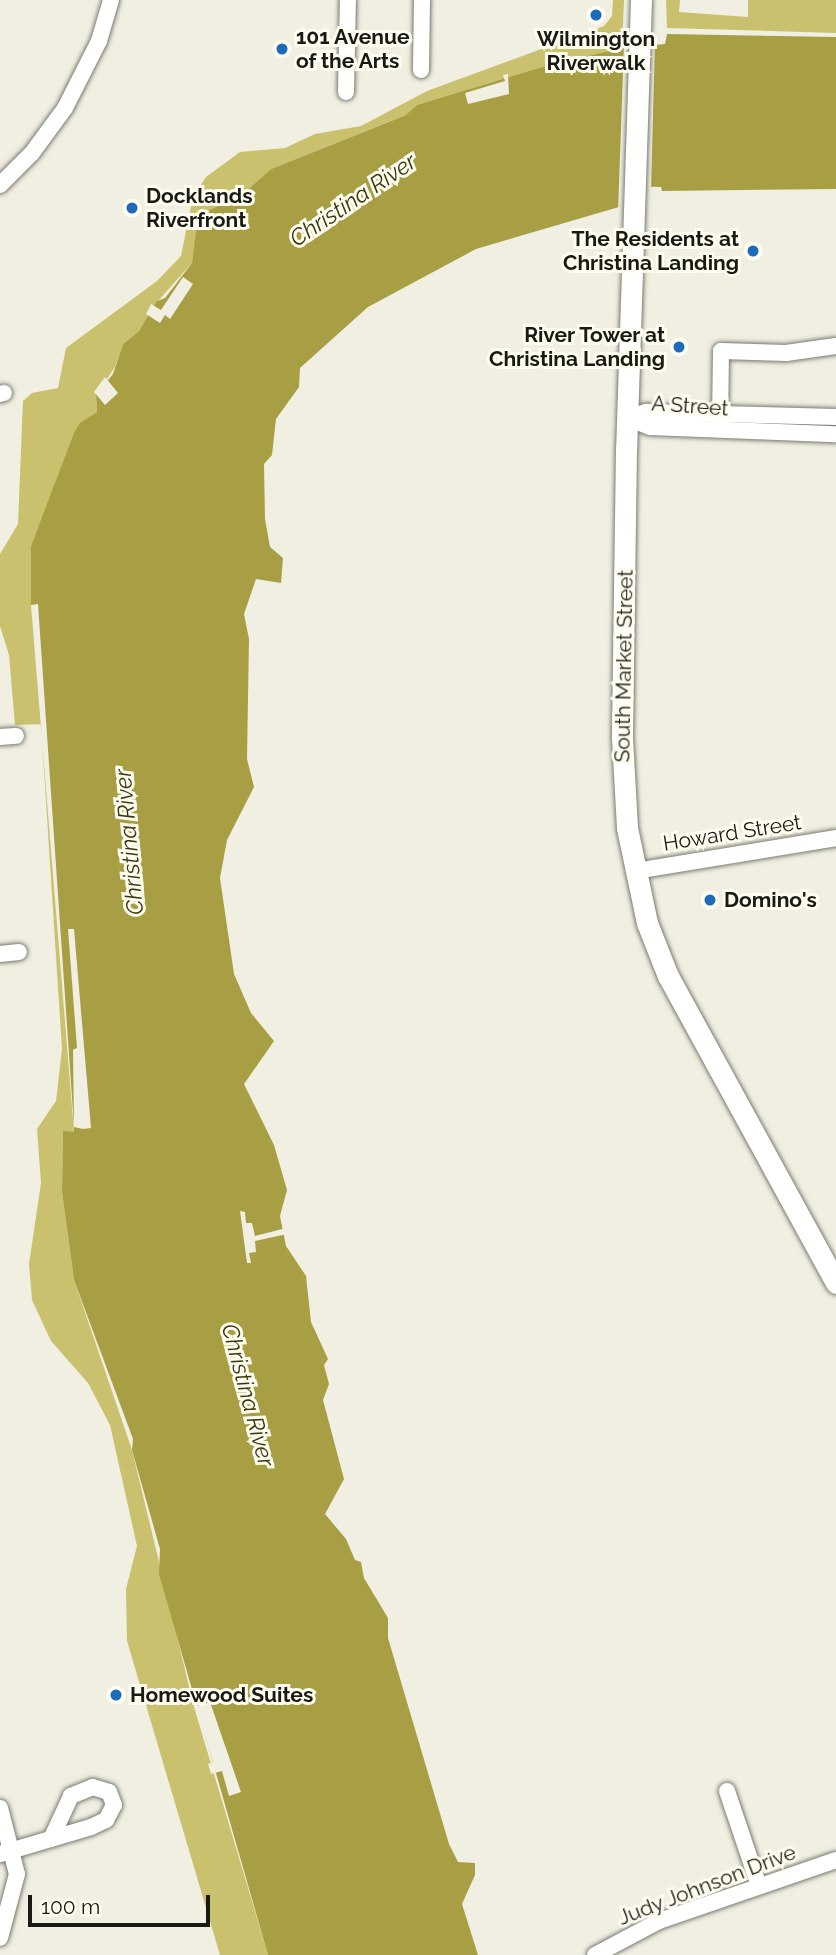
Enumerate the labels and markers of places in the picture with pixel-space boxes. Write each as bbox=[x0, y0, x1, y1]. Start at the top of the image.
marker: Wilmington Riverwalk bbox=[588, 7, 604, 23]
place label: 101 Avenue of the Arts bbox=[296, 24, 410, 74]
place label: Wilmington Riverwalk bbox=[537, 26, 655, 76]
marker: 101 Avenue of the Arts bbox=[274, 41, 290, 57]
place label: Docklands Riverfront bbox=[146, 183, 253, 233]
marker: Docklands Riverfront bbox=[124, 200, 140, 216]
place label: The Residents at Christina Landing bbox=[563, 226, 739, 276]
marker: The Residents at Christina Landing bbox=[745, 243, 761, 259]
place label: River Tower at Christina Landing bbox=[489, 322, 665, 372]
marker: River Tower at Christina Landing bbox=[671, 339, 687, 355]
place label: Domino's bbox=[724, 887, 817, 913]
marker: Domino's bbox=[702, 892, 718, 908]
place label: Homewood Suites bbox=[130, 1682, 313, 1708]
marker: Homewood Suites bbox=[108, 1687, 124, 1703]

